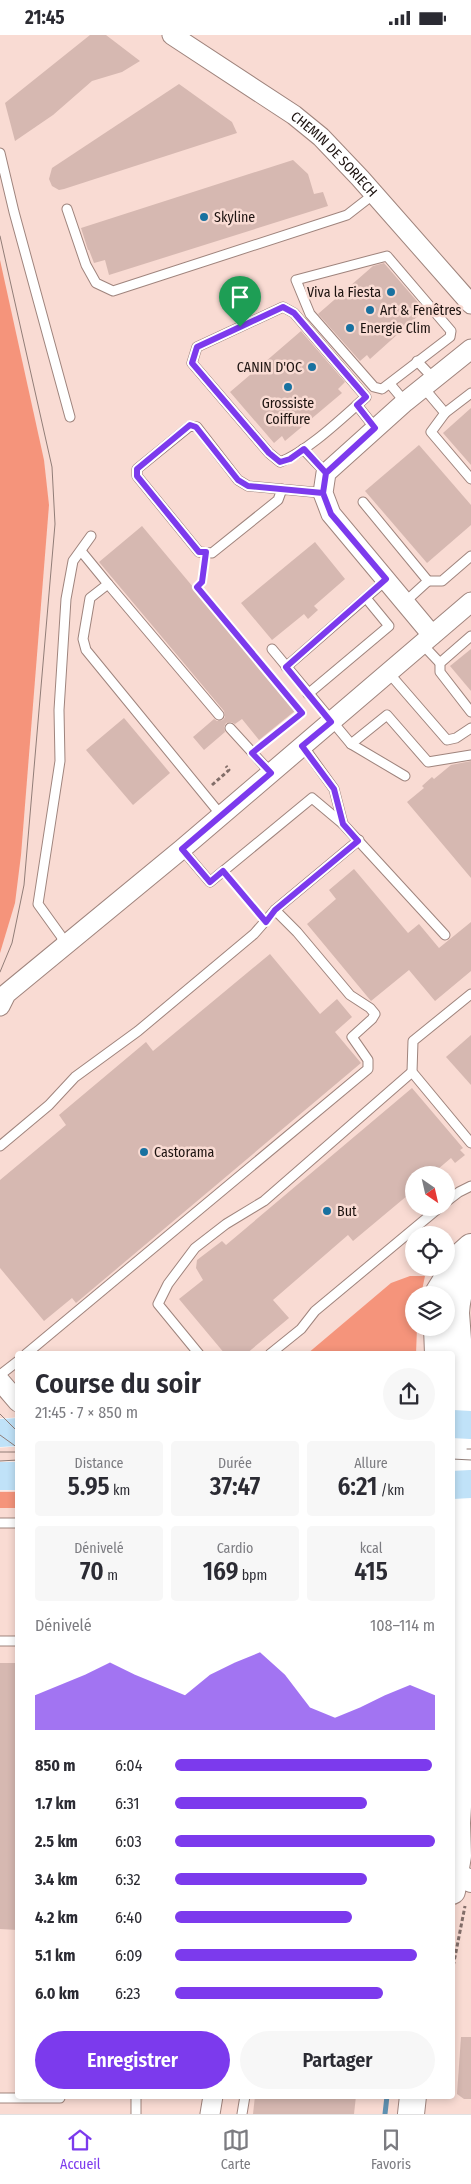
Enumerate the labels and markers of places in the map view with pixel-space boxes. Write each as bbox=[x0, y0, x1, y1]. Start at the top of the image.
place label: Skyline bbox=[214, 209, 255, 226]
marker: Skyline bbox=[198, 211, 210, 223]
pin bbox=[219, 276, 261, 327]
place label: Viva la Fiesta bbox=[307, 284, 381, 301]
marker: Viva la Fiesta bbox=[385, 286, 397, 298]
place label: Art & Fenêtres bbox=[380, 302, 462, 319]
marker: Art & Fenêtres bbox=[364, 304, 376, 316]
place label: Energie Clim bbox=[360, 320, 431, 337]
marker: Energie Clim bbox=[344, 322, 356, 334]
place label: CANIN D'OC bbox=[237, 359, 302, 376]
marker: CANIN D'OC bbox=[306, 361, 318, 373]
marker: Grossiste Coiffure bbox=[282, 381, 294, 393]
place label: Grossiste Coiffure bbox=[262, 395, 314, 428]
place label: Castorama bbox=[154, 1144, 215, 1161]
marker: Castorama bbox=[138, 1146, 150, 1158]
place label: But bbox=[337, 1203, 357, 1220]
marker: But bbox=[321, 1205, 333, 1217]

